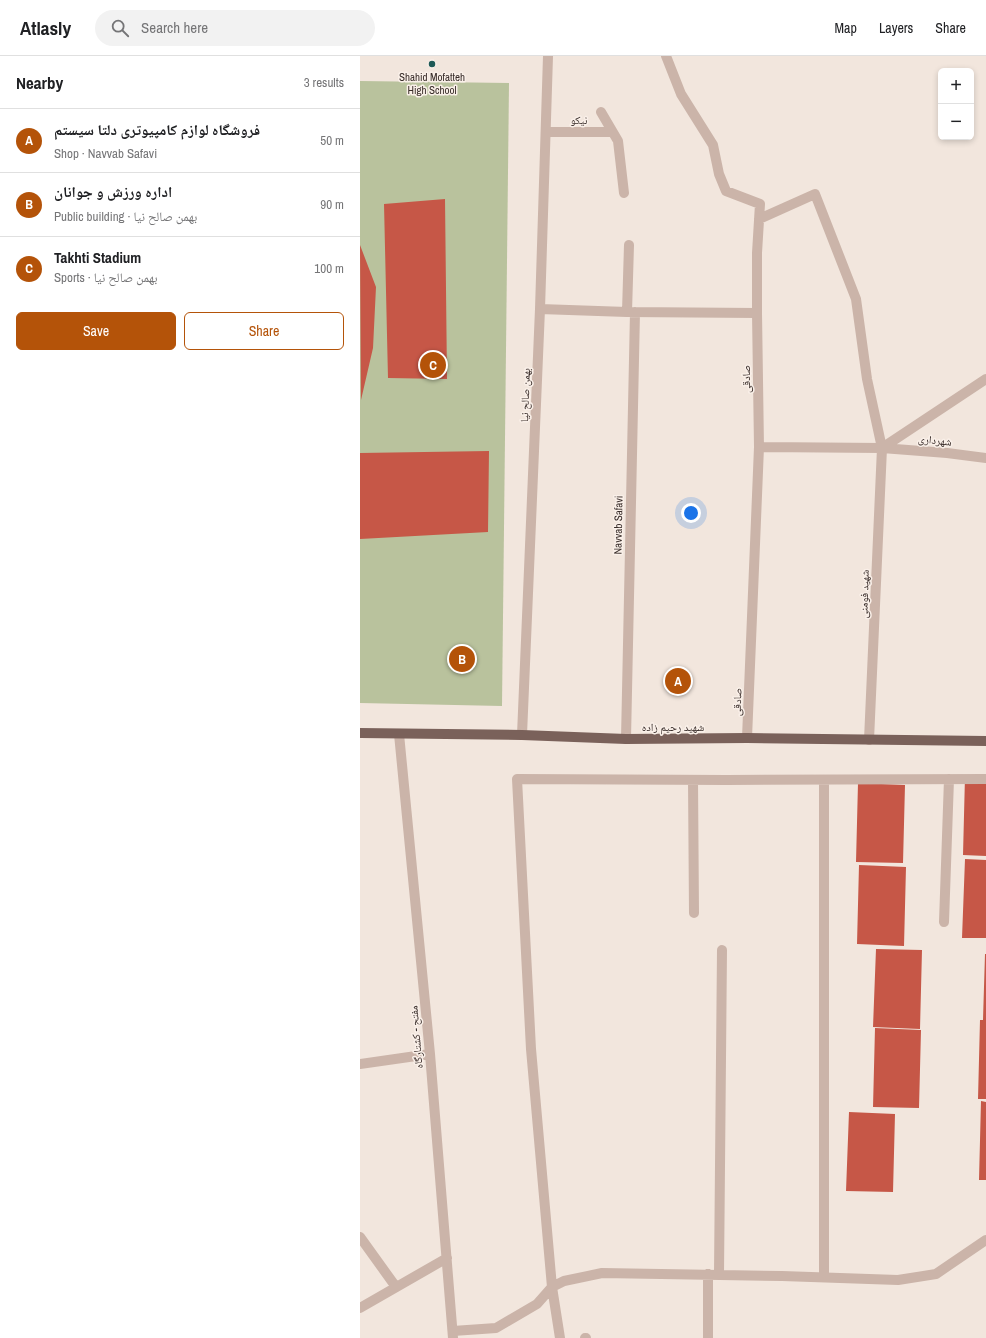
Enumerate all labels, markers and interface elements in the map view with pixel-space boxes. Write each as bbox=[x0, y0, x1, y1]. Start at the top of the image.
search box bbox=[95, 10, 375, 46]
text: Atlasly bbox=[20, 15, 71, 41]
icon: search bbox=[109, 17, 131, 39]
text: Search here bbox=[141, 17, 208, 38]
text: Map bbox=[835, 19, 857, 37]
text: Layers bbox=[879, 19, 913, 37]
text: Share bbox=[935, 19, 966, 37]
marker: Shahid Mofatteh High School bbox=[427, 59, 437, 69]
map controls bbox=[938, 68, 974, 140]
button: + bbox=[938, 68, 974, 104]
place label: Shahid Mofatteh High School bbox=[399, 70, 465, 97]
text: Nearby bbox=[16, 71, 63, 94]
text: 3 results bbox=[304, 74, 344, 91]
button: − bbox=[938, 104, 974, 140]
street label: نیکو bbox=[570, 113, 588, 127]
text: فروشگاه لوازم کامپیوتری دلتا سیستم bbox=[54, 119, 260, 140]
text: A bbox=[25, 132, 33, 149]
text: 50 m bbox=[320, 132, 344, 149]
text: Shop · Navvab Safavi bbox=[54, 145, 157, 162]
text: اداره ورزش و جوانان bbox=[54, 181, 172, 202]
text: B bbox=[25, 196, 33, 213]
text: 90 m bbox=[320, 196, 344, 213]
text: Public building · بهمن صالح نیا bbox=[54, 208, 197, 225]
text: Takhti Stadium bbox=[54, 247, 141, 268]
text: C bbox=[25, 260, 33, 277]
text: 100 m bbox=[314, 260, 344, 277]
text: Sports · بهمن صالح نیا bbox=[54, 269, 158, 286]
button: Save bbox=[16, 312, 176, 350]
button: Share bbox=[184, 312, 344, 350]
pin: C bbox=[420, 350, 446, 380]
street label: صادقی bbox=[739, 365, 753, 393]
street label: بهمن صالح نیا bbox=[517, 368, 533, 422]
street label: شهرداری bbox=[917, 431, 953, 449]
street label: Navvab Safavi bbox=[610, 496, 626, 554]
your location bbox=[681, 503, 701, 523]
street label: شهید فومنی bbox=[856, 569, 872, 619]
pin: B bbox=[449, 644, 475, 674]
pin: A bbox=[665, 666, 691, 696]
street label: صادقی bbox=[730, 688, 744, 716]
street label: شهید رحیم زاده bbox=[642, 720, 704, 735]
street label: مفتح - کشتارگاه bbox=[406, 1005, 426, 1069]

